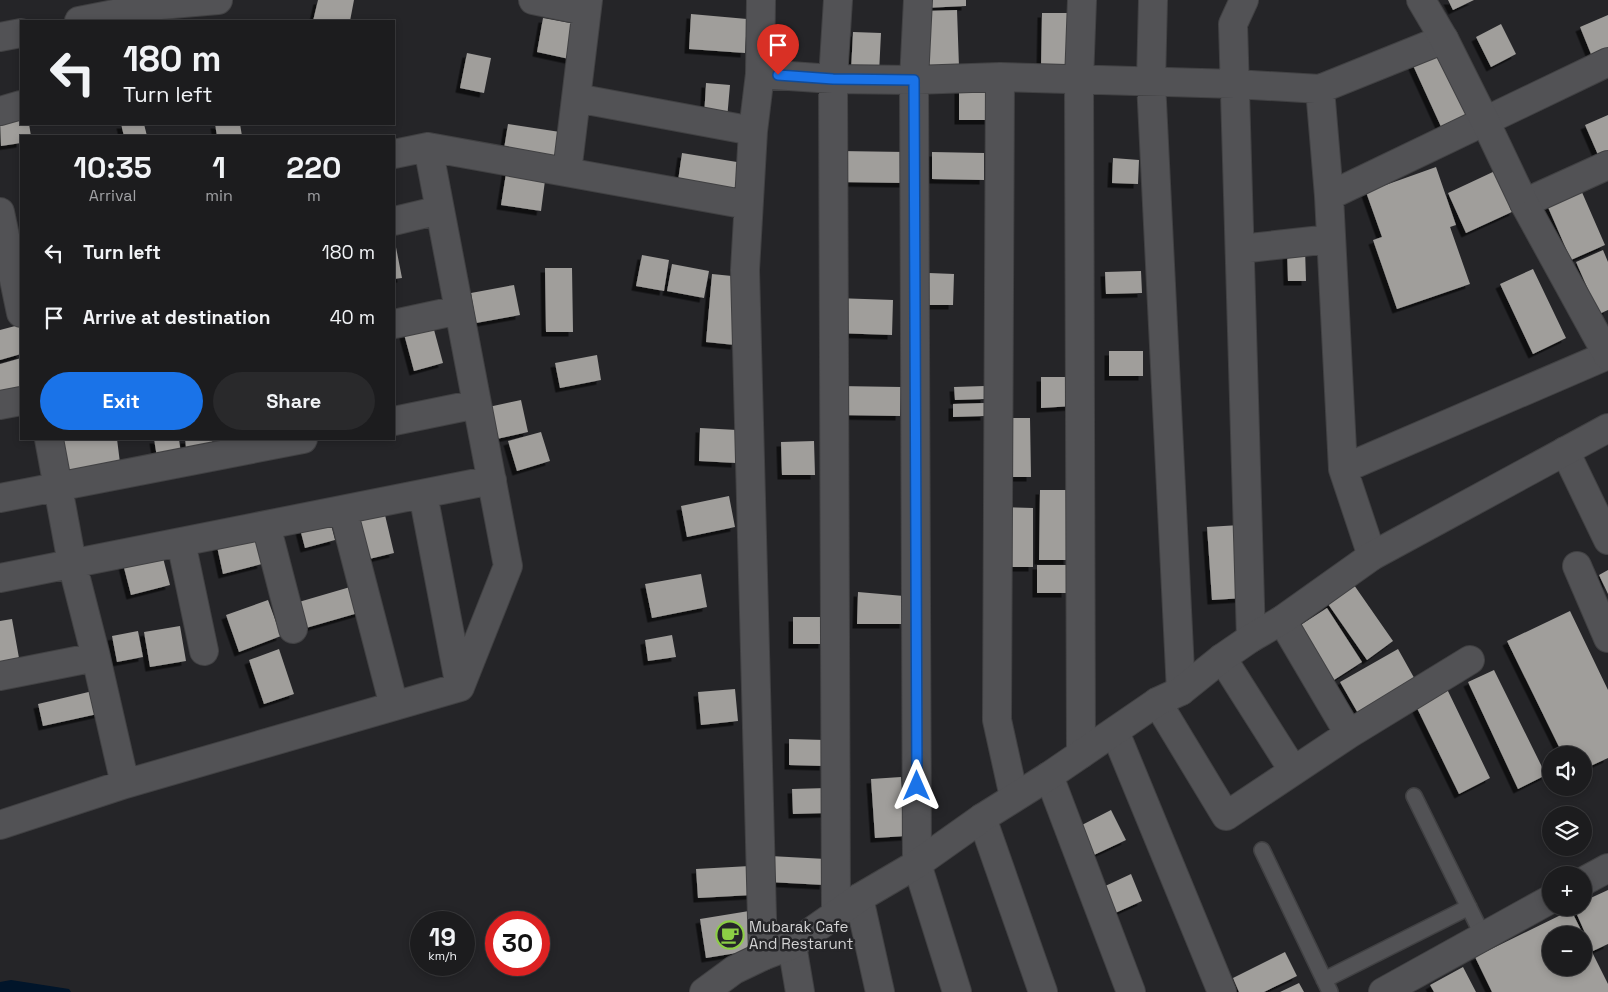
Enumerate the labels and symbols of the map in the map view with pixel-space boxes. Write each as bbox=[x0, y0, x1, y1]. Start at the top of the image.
pin bbox=[757, 24, 799, 75]
position arrow bbox=[890, 759, 942, 811]
speed limit sign: 30 bbox=[485, 911, 550, 976]
place label: Mubarak Cafe And Restarunt bbox=[749, 917, 854, 953]
cafe icon: Mubarak Cafe And Restarunt bbox=[715, 920, 745, 950]

